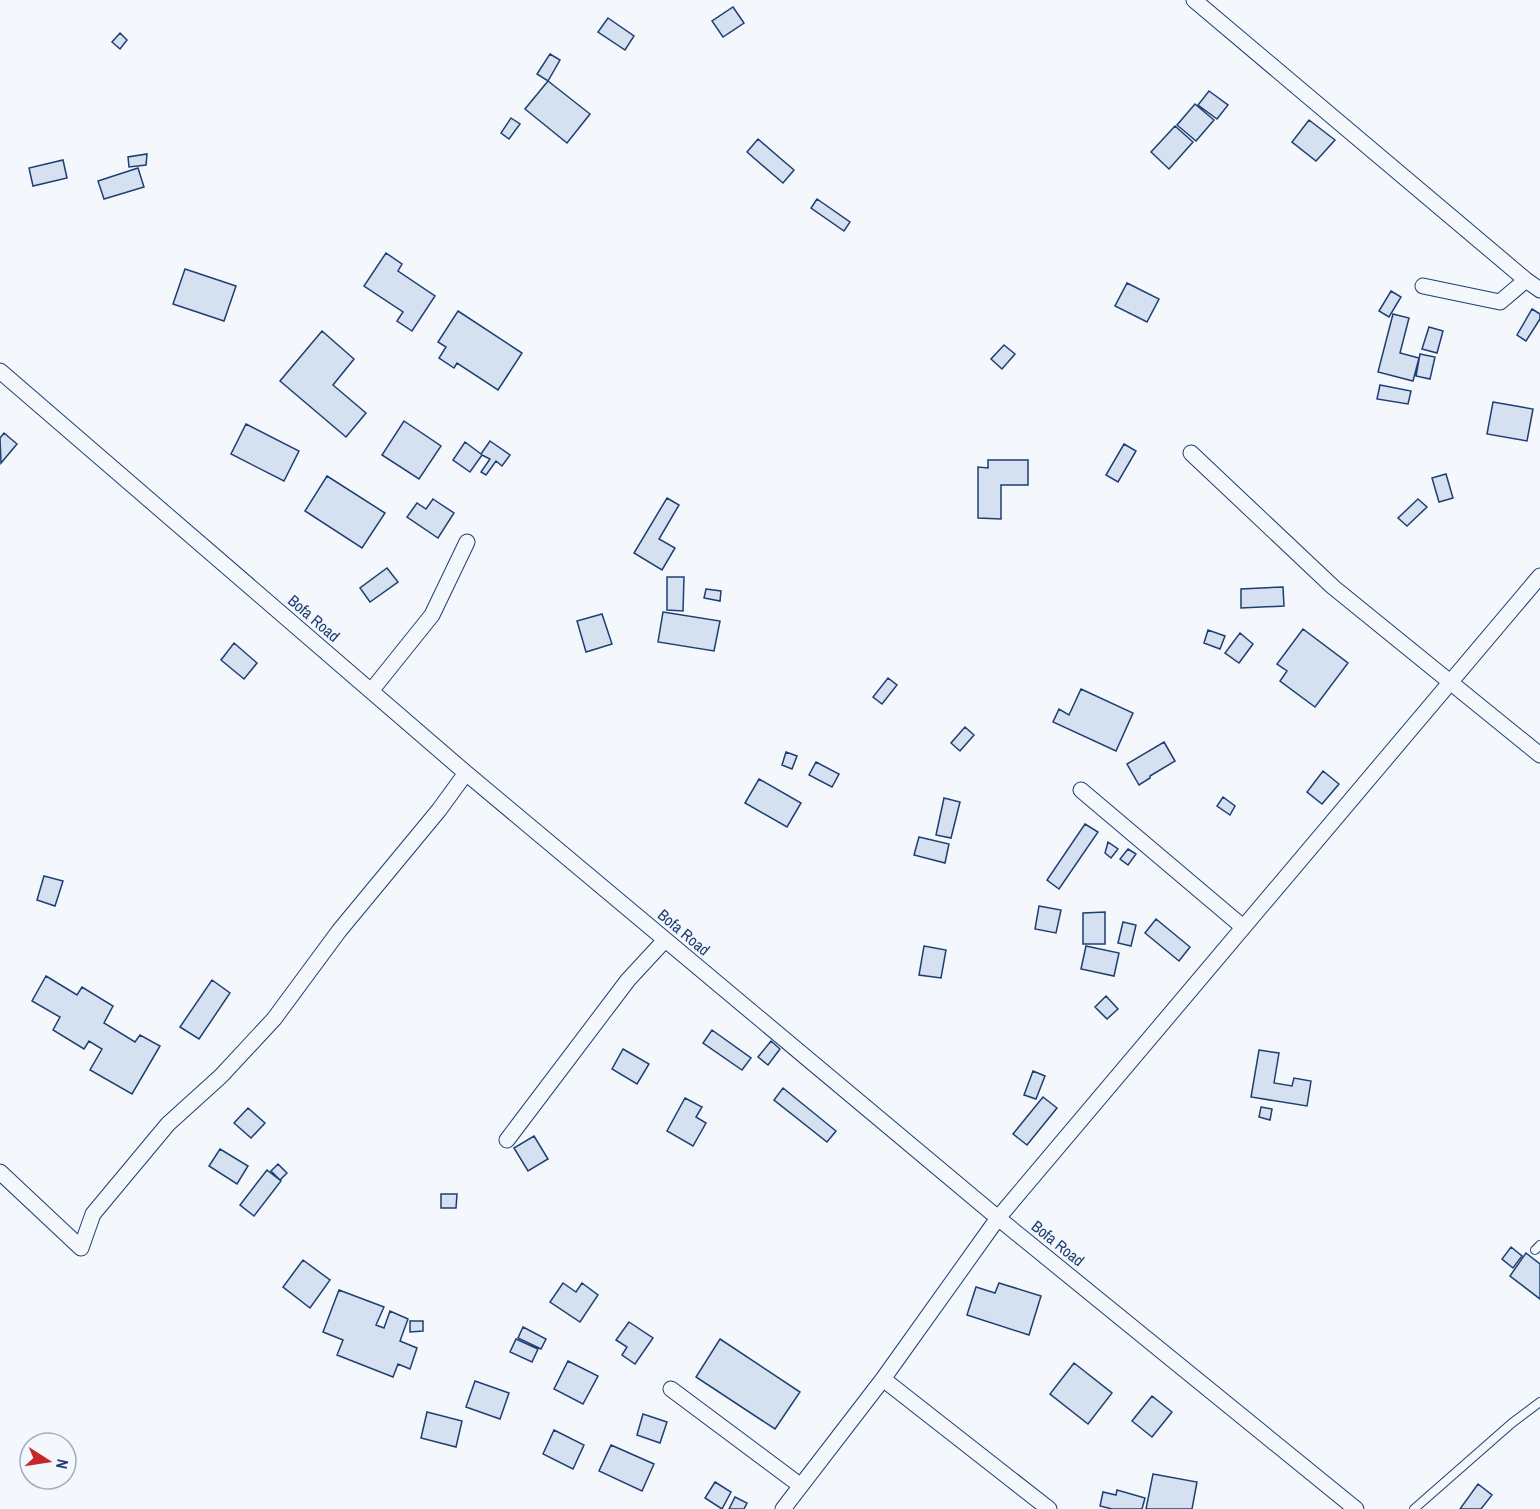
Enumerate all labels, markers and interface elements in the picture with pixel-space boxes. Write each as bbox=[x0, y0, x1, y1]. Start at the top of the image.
street label: Bofa Road bbox=[283, 589, 345, 647]
street label: Bofa Road bbox=[653, 904, 715, 960]
street label: Bofa Road bbox=[1027, 1215, 1089, 1271]
north arrow bbox=[18, 1431, 78, 1491]
text: N bbox=[51, 1457, 74, 1471]

